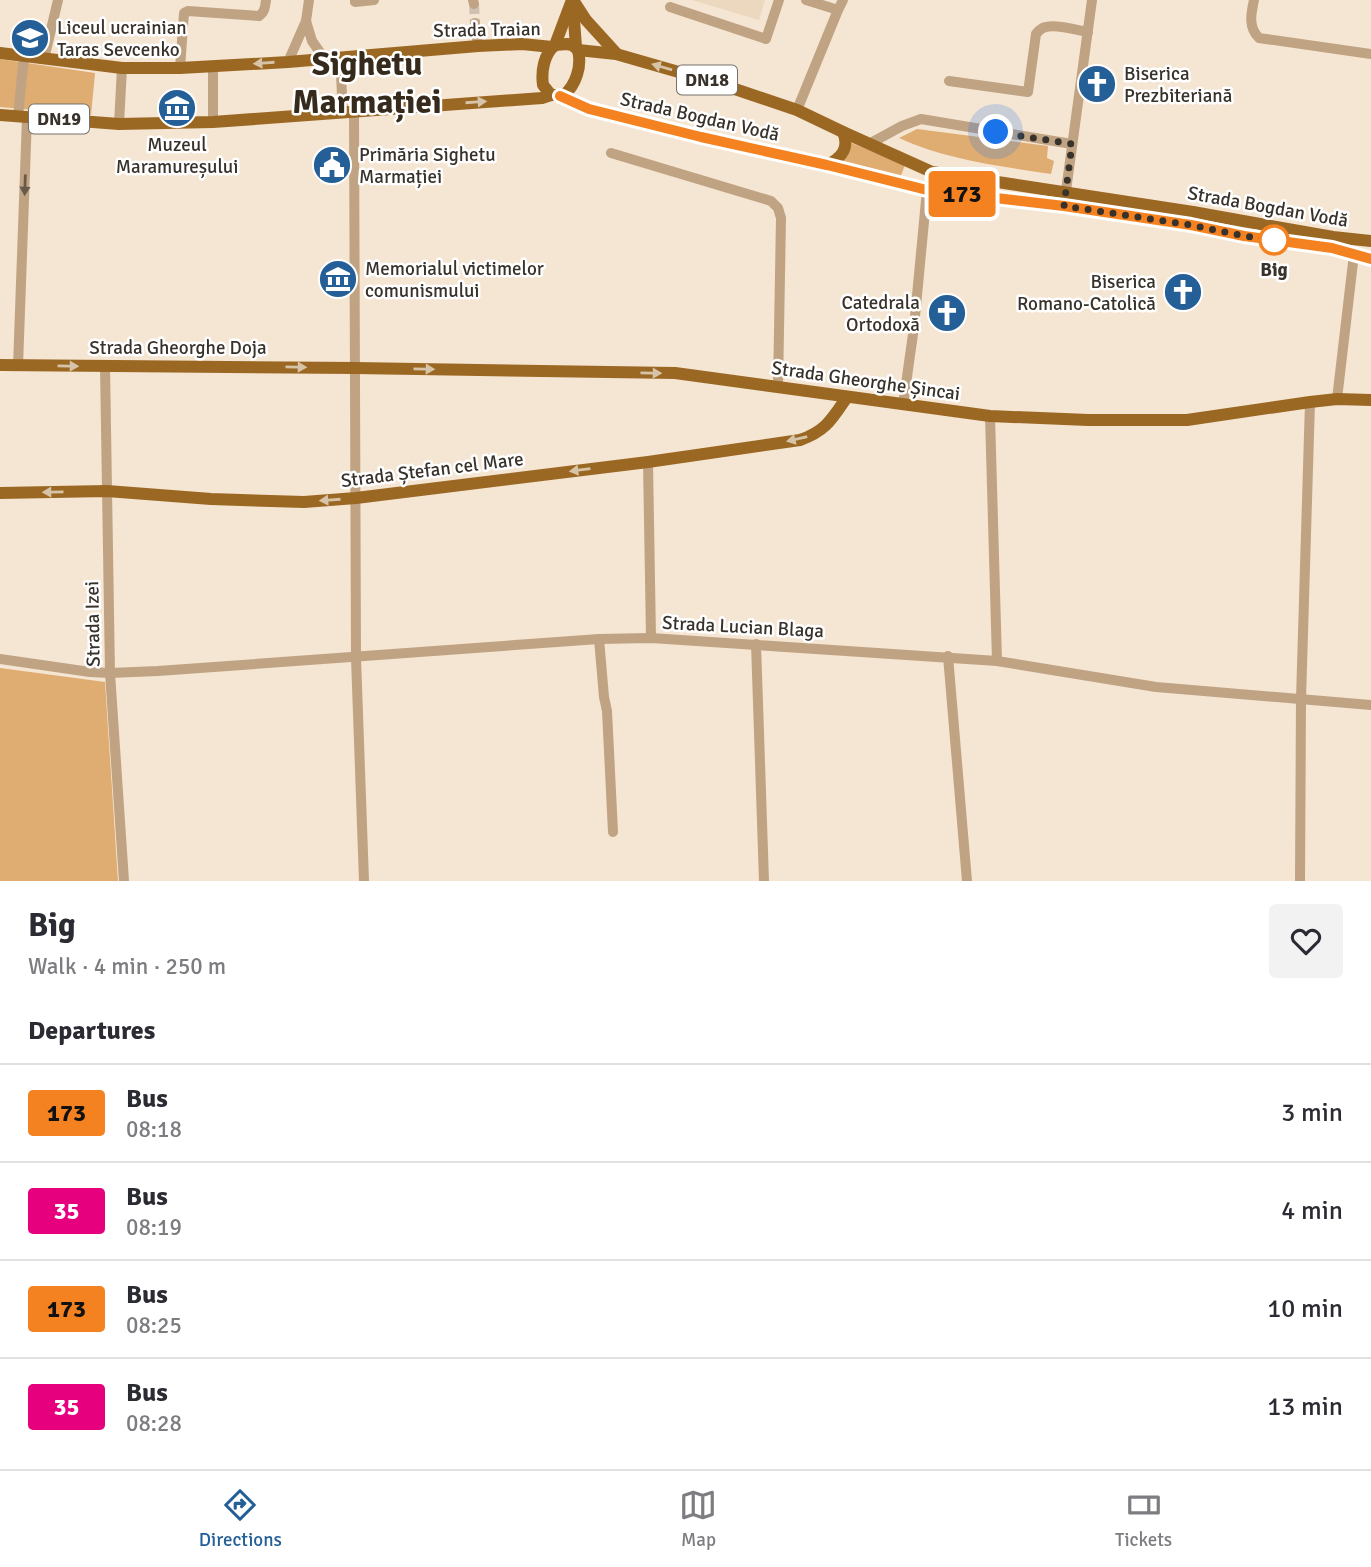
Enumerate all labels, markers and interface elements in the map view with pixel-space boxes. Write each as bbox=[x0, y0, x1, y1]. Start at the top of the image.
place label: Liceul ucrainian Taras Sevcenko bbox=[57, 16, 187, 62]
school or university icon: Liceul ucrainian Taras Sevcenko bbox=[9, 17, 51, 59]
street label: Strada Traian bbox=[433, 17, 541, 43]
district label: Sighetu Marmației bbox=[292, 44, 442, 123]
one-way arrow bbox=[253, 58, 275, 69]
one-way arrow bbox=[651, 61, 672, 71]
place label: Biserica Prezbiteriană bbox=[1124, 62, 1232, 108]
church icon: Biserica Prezbiteriană bbox=[1076, 63, 1118, 105]
road number: DN18 bbox=[677, 66, 737, 94]
museum icon: Muzeul Maramureșului bbox=[156, 87, 198, 129]
street label: Strada Bogdan Vodă bbox=[618, 87, 782, 147]
one-way arrow bbox=[466, 96, 488, 107]
road number: DN19 bbox=[29, 104, 89, 134]
your location bbox=[978, 114, 1013, 149]
place label: Muzeul Maramureșului bbox=[116, 133, 238, 179]
place label: Primăria Sighetu Marmației bbox=[359, 143, 496, 189]
public building icon: Primăria Sighetu Marmației bbox=[311, 144, 353, 186]
line badge: 173 bbox=[922, 171, 1002, 217]
one-way arrow bbox=[19, 174, 30, 196]
text: 173 bbox=[943, 179, 981, 209]
street label: Strada Bogdan Vodă bbox=[1186, 181, 1350, 233]
marker: Big bbox=[1259, 225, 1289, 255]
place label: Memorialul victimelor comunismului bbox=[365, 257, 544, 303]
museum icon: Memorialul victimelor comunismului bbox=[317, 258, 359, 300]
place label: Big bbox=[1260, 258, 1288, 282]
place label: Biserica Romano-Catolică bbox=[1017, 270, 1156, 316]
church icon: Biserica Romano-Catolică bbox=[1162, 271, 1204, 313]
place label: Catedrala Ortodoxă bbox=[841, 291, 920, 337]
church icon: Catedrala Ortodoxă bbox=[926, 292, 968, 334]
street label: Strada Gheorghe Doja bbox=[89, 336, 267, 360]
street label: Strada Gheorghe Șincai bbox=[770, 356, 962, 406]
one-way arrow bbox=[57, 360, 79, 372]
one-way arrow bbox=[285, 362, 307, 373]
one-way arrow bbox=[413, 363, 435, 375]
one-way arrow bbox=[640, 367, 662, 379]
one-way arrow bbox=[786, 434, 808, 445]
street label: Strada Ștefan cel Mare bbox=[339, 447, 525, 493]
one-way arrow bbox=[569, 465, 591, 476]
one-way arrow bbox=[42, 486, 64, 498]
one-way arrow bbox=[319, 495, 341, 506]
street label: Strada Izei bbox=[80, 581, 106, 667]
street label: Strada Lucian Blaga bbox=[661, 611, 825, 643]
button: heart bbox=[1269, 904, 1343, 978]
text: Big bbox=[28, 905, 76, 946]
text: Walk · 4 min · 250 m bbox=[28, 952, 226, 981]
text: Departures bbox=[28, 1015, 155, 1047]
text: Bus bbox=[126, 1083, 168, 1115]
text: 3 min bbox=[1281, 1097, 1343, 1129]
text: 173 bbox=[47, 1098, 86, 1128]
text: 08:18 bbox=[126, 1115, 182, 1144]
text: Bus bbox=[126, 1181, 168, 1213]
text: 4 min bbox=[1281, 1195, 1343, 1227]
text: 35 bbox=[54, 1196, 79, 1226]
text: 08:19 bbox=[126, 1213, 182, 1242]
text: Bus bbox=[126, 1279, 168, 1311]
text: 10 min bbox=[1267, 1293, 1343, 1325]
text: 173 bbox=[47, 1294, 86, 1324]
text: 08:25 bbox=[126, 1311, 182, 1340]
text: Bus bbox=[126, 1377, 168, 1409]
text: 13 min bbox=[1267, 1391, 1343, 1423]
text: 35 bbox=[54, 1392, 79, 1422]
text: 08:28 bbox=[126, 1409, 182, 1438]
tab: Directions bbox=[199, 1486, 282, 1552]
tab: Map bbox=[679, 1486, 717, 1552]
tab: Tickets bbox=[1115, 1486, 1172, 1552]

